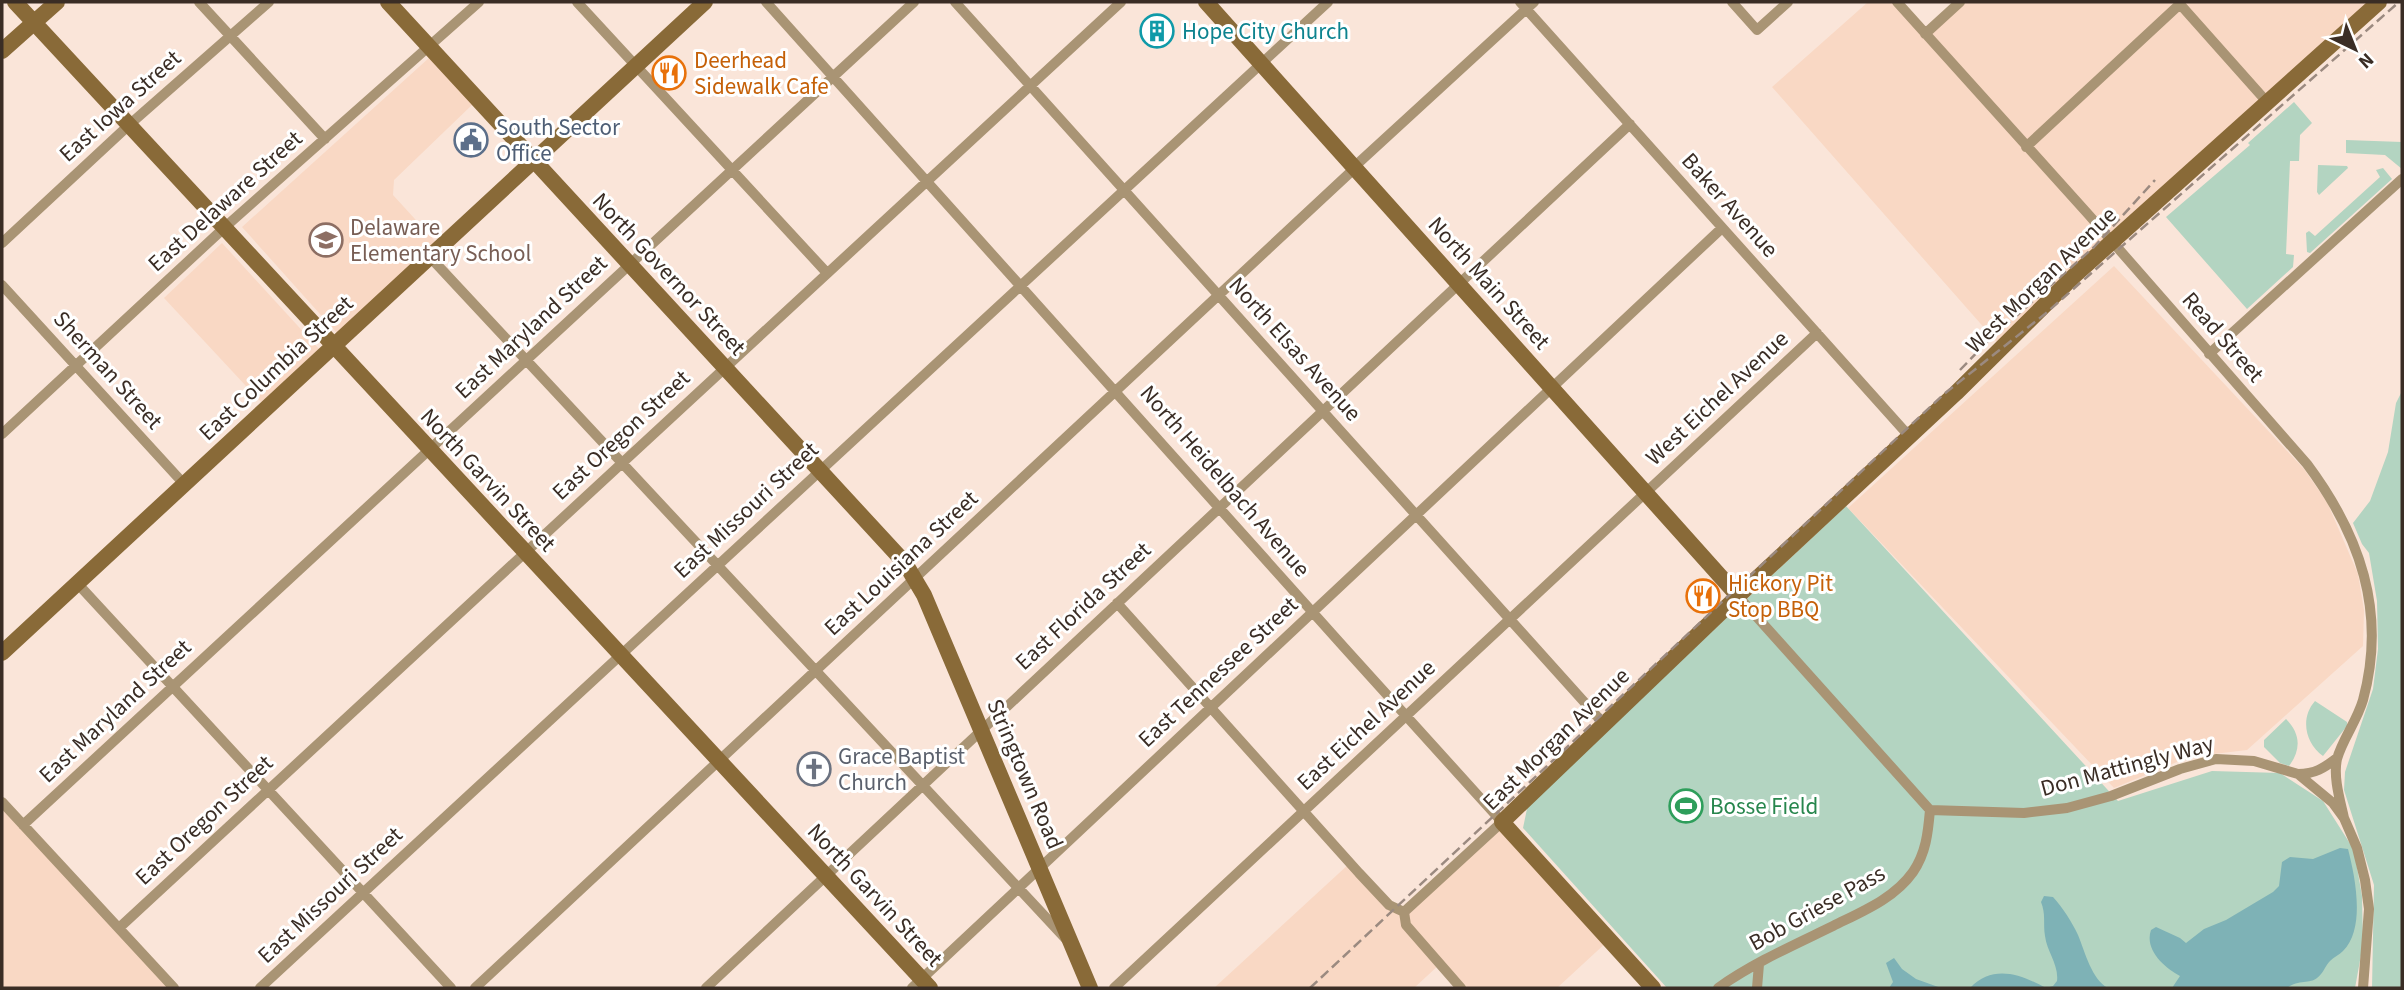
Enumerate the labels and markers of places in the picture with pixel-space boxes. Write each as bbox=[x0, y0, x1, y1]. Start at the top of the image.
building icon: Hope City Church bbox=[1138, 12, 1176, 50]
place label: Hope City Church bbox=[1182, 15, 1349, 48]
place label: Deerhead Sidewalk Cafe bbox=[694, 44, 829, 103]
restaurant icon: Deerhead Sidewalk Cafe bbox=[650, 54, 688, 92]
place label: South Sector Office bbox=[496, 111, 621, 170]
public building icon: South Sector Office bbox=[452, 121, 490, 159]
place label: Delaware Elementary School bbox=[350, 211, 531, 270]
school or university icon: Delaware Elementary School bbox=[307, 221, 345, 259]
place label: Hickory Pit Stop BBQ bbox=[1728, 567, 1833, 626]
restaurant icon: Hickory Pit Stop BBQ bbox=[1684, 577, 1722, 615]
place label: Grace Baptist Church bbox=[838, 740, 965, 799]
church icon: Grace Baptist Church bbox=[795, 750, 833, 788]
sports icon: Bosse Field bbox=[1667, 787, 1705, 825]
place label: Bosse Field bbox=[1710, 790, 1818, 823]

